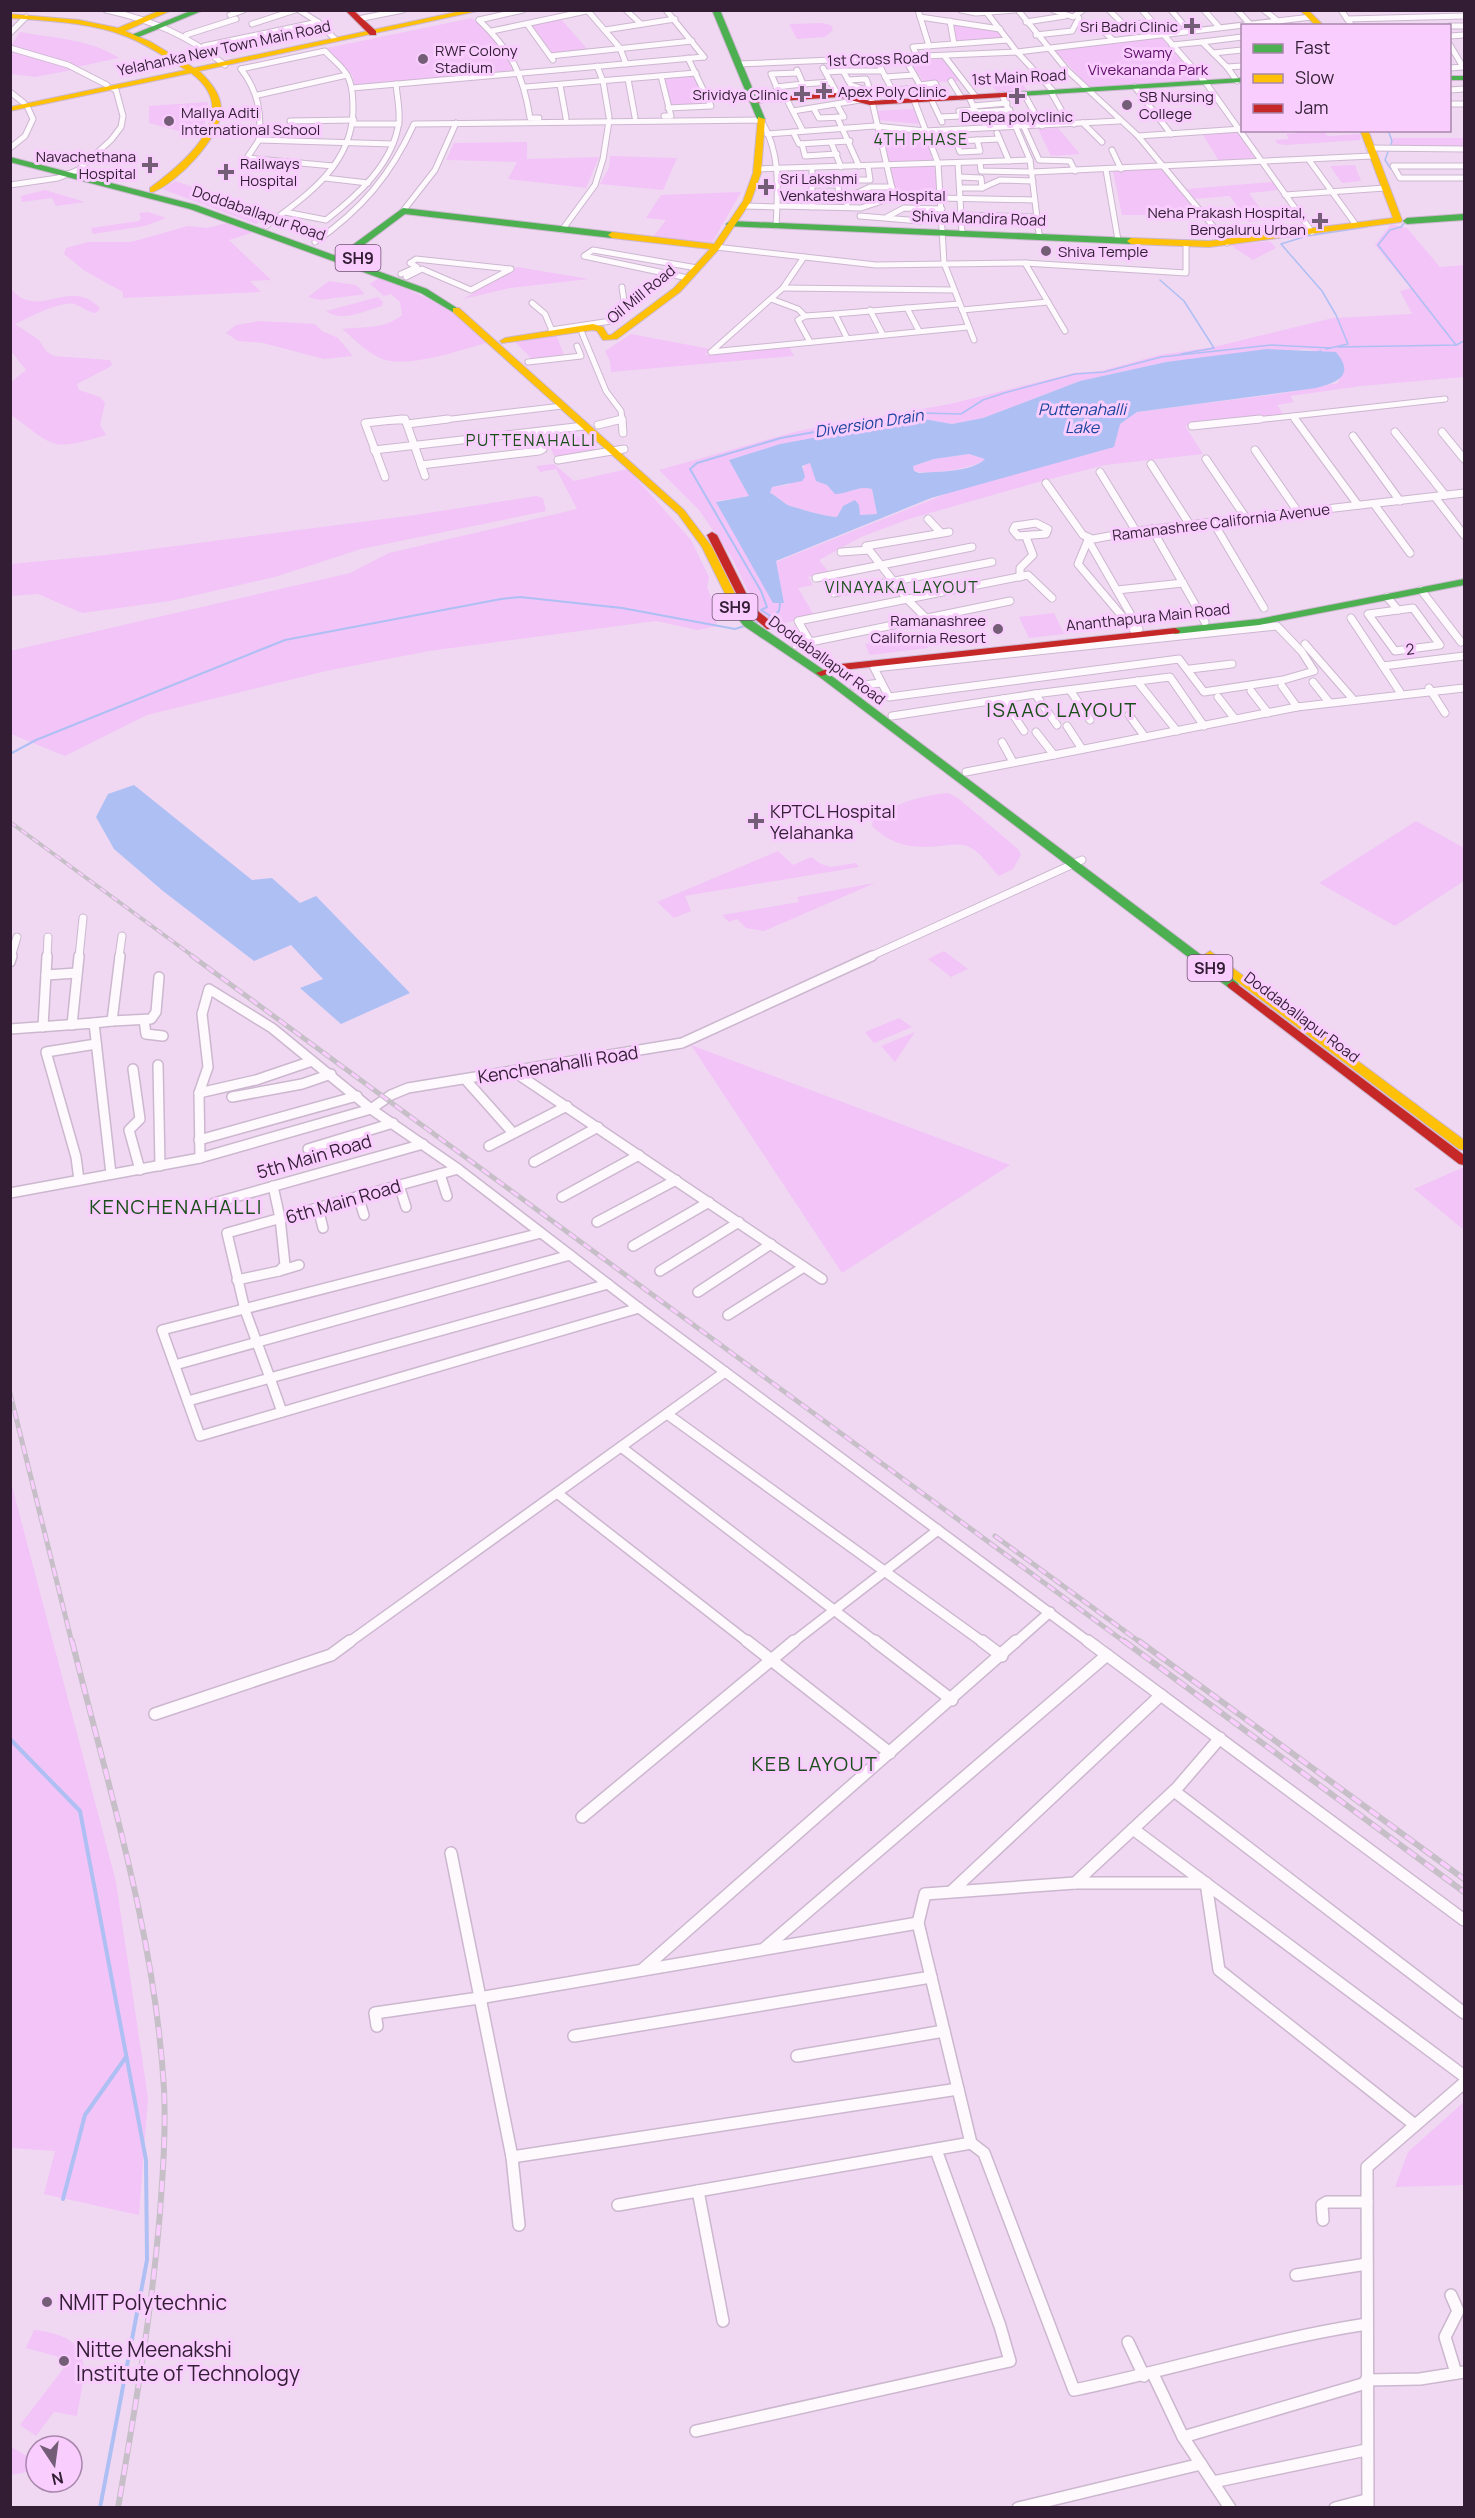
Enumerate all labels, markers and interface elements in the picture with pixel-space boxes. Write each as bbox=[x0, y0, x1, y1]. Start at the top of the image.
street label: Yelahanka New Town Main Road bbox=[115, 15, 333, 81]
place label: Sri Badri Clinic bbox=[1080, 16, 1178, 37]
marker: Sri Badri Clinic bbox=[1183, 17, 1201, 35]
legend bbox=[1241, 24, 1451, 132]
text: Fast bbox=[1295, 35, 1330, 59]
place label: RWF Colony Stadium bbox=[435, 40, 518, 78]
park label: Swamy Vivekananda Park bbox=[1088, 42, 1209, 80]
street label: 1st Cross Road bbox=[827, 47, 929, 71]
marker: RWF Colony Stadium bbox=[416, 52, 430, 66]
street label: 1st Main Road bbox=[971, 64, 1067, 90]
text: Slow bbox=[1295, 65, 1335, 89]
place label: Apex Poly Clinic bbox=[838, 81, 947, 102]
marker: Apex Poly Clinic bbox=[815, 82, 833, 100]
place label: Srividya Clinic bbox=[692, 84, 788, 105]
marker: Srividya Clinic bbox=[793, 85, 811, 103]
place label: SB Nursing College bbox=[1139, 86, 1214, 124]
marker: Deepa polyclinic bbox=[1008, 87, 1026, 105]
text: Jam bbox=[1295, 95, 1329, 119]
marker: SB Nursing College bbox=[1120, 98, 1134, 112]
place label: Mallya Aditi International School bbox=[181, 102, 320, 140]
place label: Deepa polyclinic bbox=[961, 106, 1073, 127]
marker: Mallya Aditi International School bbox=[162, 114, 176, 128]
district label: 4TH PHASE bbox=[873, 128, 969, 150]
place label: Navachethana Hospital bbox=[36, 146, 136, 184]
place label: Railways Hospital bbox=[240, 153, 300, 191]
marker: Navachethana Hospital bbox=[141, 156, 159, 174]
marker: Railways Hospital bbox=[217, 163, 235, 181]
place label: Sri Lakshmi Venkateshwara Hospital bbox=[780, 168, 946, 206]
marker: Sri Lakshmi Venkateshwara Hospital bbox=[757, 178, 775, 196]
street label: Doddaballapur Road bbox=[190, 180, 328, 246]
place label: Neha Prakash Hospital, Bengaluru Urban bbox=[1148, 202, 1306, 240]
street label: Shiva Mandira Road bbox=[912, 205, 1046, 231]
marker: Neha Prakash Hospital, Bengaluru Urban bbox=[1311, 212, 1329, 230]
place label: Shiva Temple bbox=[1058, 241, 1149, 262]
marker: Shiva Temple bbox=[1039, 244, 1053, 258]
road number: SH9 bbox=[336, 245, 380, 271]
street label: Oil Mill Road bbox=[602, 260, 680, 328]
water label: Puttenahalli Lake bbox=[1038, 398, 1128, 438]
water label: Diversion Drain bbox=[813, 403, 925, 442]
district label: PUTTENAHALLI bbox=[466, 429, 596, 451]
street label: Ramanashree California Avenue bbox=[1111, 498, 1331, 546]
district label: VINAYAKA LAYOUT bbox=[825, 576, 979, 598]
road number: SH9 bbox=[712, 594, 758, 620]
street label: Ananthapura Main Road bbox=[1065, 598, 1231, 636]
place label: Ramanashree California Resort bbox=[871, 610, 986, 648]
street label: Doddaballapur Road bbox=[764, 611, 890, 709]
marker: Ramanashree California Resort bbox=[991, 622, 1005, 636]
street label: 2 bbox=[1404, 638, 1416, 660]
district label: ISAAC LAYOUT bbox=[986, 696, 1138, 723]
place label: KPTCL Hospital Yelahanka bbox=[770, 799, 896, 844]
marker: KPTCL Hospital Yelahanka bbox=[747, 812, 765, 830]
road number: SH9 bbox=[1188, 955, 1232, 981]
street label: Doddaballapur Road bbox=[1240, 967, 1364, 1067]
street label: Kenchenahalli Road bbox=[476, 1039, 640, 1089]
street label: 5th Main Road bbox=[254, 1128, 374, 1184]
street label: 6th Main Road bbox=[283, 1173, 403, 1229]
district label: KENCHENAHALLI bbox=[89, 1193, 263, 1220]
district label: KEB LAYOUT bbox=[752, 1750, 878, 1777]
place label: NMIT Polytechnic bbox=[59, 2288, 227, 2316]
marker: NMIT Polytechnic bbox=[40, 2295, 54, 2309]
place label: Nitte Meenakshi Institute of Technology bbox=[76, 2335, 300, 2387]
marker: Nitte Meenakshi Institute of Technology bbox=[57, 2354, 71, 2368]
north arrow bbox=[24, 2434, 84, 2494]
text: N bbox=[49, 2467, 65, 2491]

